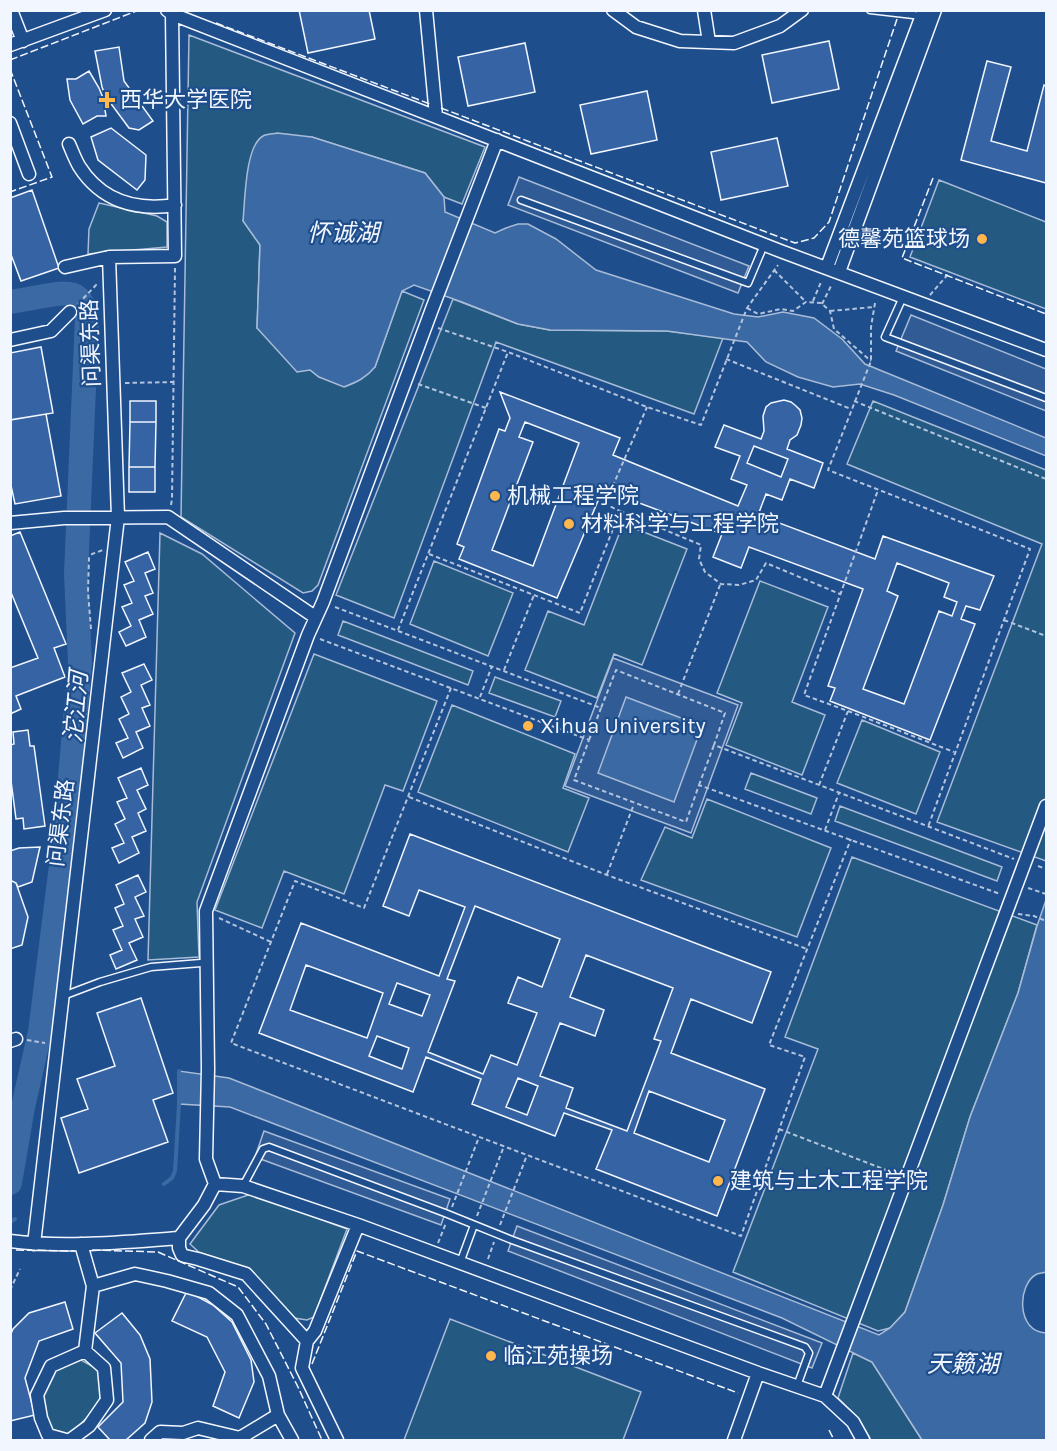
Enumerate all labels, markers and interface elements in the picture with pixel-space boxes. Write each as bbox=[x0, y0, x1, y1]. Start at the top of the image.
place label: 西华大学医院 bbox=[120, 87, 252, 113]
marker: 西华大学医院 bbox=[98, 91, 116, 109]
water label: 怀诚湖 bbox=[307, 219, 383, 247]
place label: 德馨苑篮球场 bbox=[838, 226, 970, 252]
marker: 德馨苑篮球场 bbox=[975, 232, 989, 246]
street label: 问渠东路 bbox=[76, 299, 106, 387]
place label: 机械工程学院 bbox=[507, 483, 639, 509]
marker: 机械工程学院 bbox=[488, 489, 502, 503]
place label: 材料科学与工程学院 bbox=[581, 511, 779, 537]
marker: 材料科学与工程学院 bbox=[562, 517, 576, 531]
water label: 沱江河 bbox=[59, 666, 93, 744]
place label: Xihua University bbox=[540, 713, 706, 739]
marker: Xihua University bbox=[521, 719, 535, 733]
street label: 问渠东路 bbox=[43, 778, 79, 868]
place label: 建筑与土木工程学院 bbox=[730, 1168, 928, 1194]
marker: 建筑与土木工程学院 bbox=[711, 1174, 725, 1188]
place label: 临江苑操场 bbox=[503, 1343, 613, 1369]
marker: 临江苑操场 bbox=[484, 1349, 498, 1363]
water label: 天籁湖 bbox=[927, 1350, 1003, 1378]

